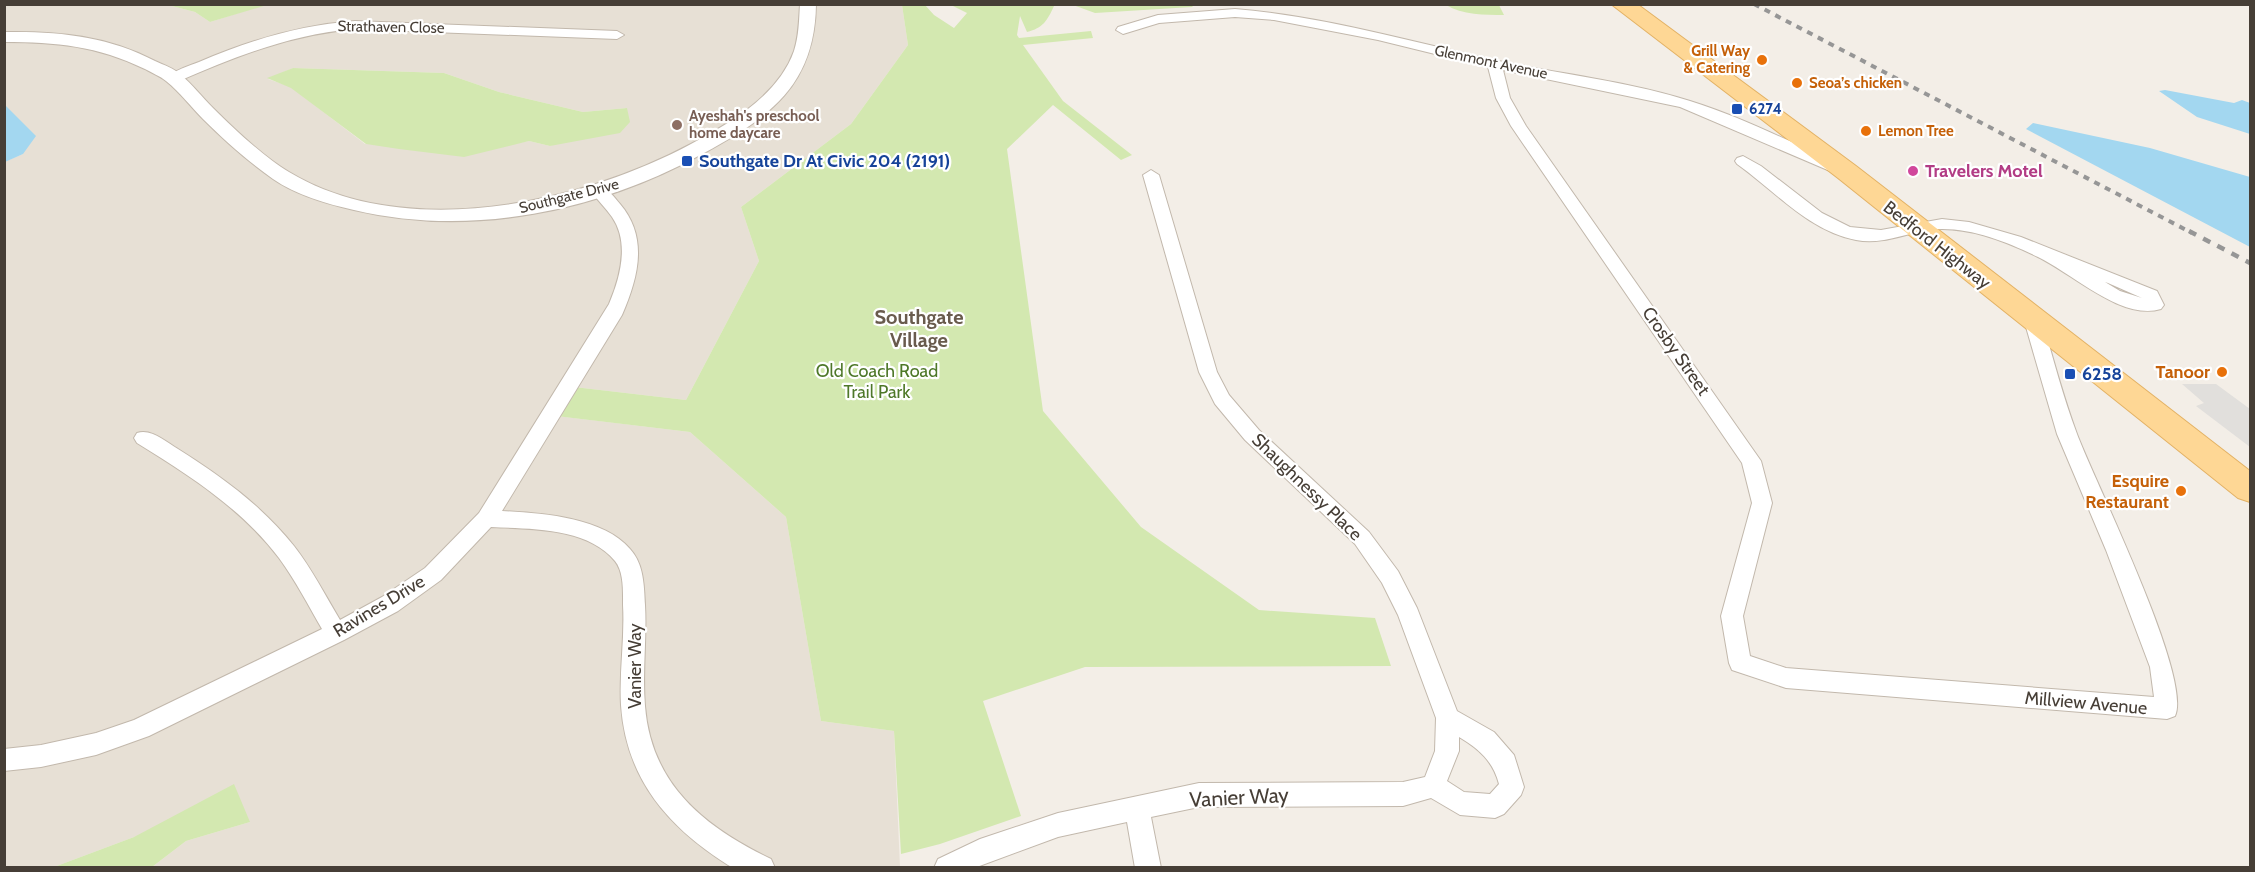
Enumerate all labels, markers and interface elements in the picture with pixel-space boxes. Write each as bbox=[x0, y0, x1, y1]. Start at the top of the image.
street label: Strathaven Close bbox=[337, 17, 445, 37]
street label: Glenmont Avenue bbox=[1433, 41, 1550, 83]
place label: Grill Way & Catering bbox=[1684, 42, 1751, 77]
marker: Grill Way & Catering bbox=[1755, 53, 1769, 67]
place label: Seoa’s chicken bbox=[1809, 74, 1902, 92]
marker: Seoa’s chicken bbox=[1790, 76, 1804, 90]
place label: 6274 bbox=[1749, 100, 1782, 118]
marker: 6274 bbox=[1730, 102, 1744, 116]
place label: Ayeshah's preschool home daycare bbox=[689, 107, 819, 142]
marker: Ayeshah's preschool home daycare bbox=[670, 118, 684, 132]
place label: Lemon Tree bbox=[1878, 122, 1954, 140]
marker: Lemon Tree bbox=[1859, 124, 1873, 138]
place label: Southgate Dr At Civic 204 (2191) bbox=[699, 150, 950, 172]
marker: Southgate Dr At Civic 204 (2191) bbox=[680, 154, 694, 168]
place label: Travelers Motel bbox=[1925, 160, 2043, 182]
marker: Travelers Motel bbox=[1906, 164, 1920, 178]
street label: Southgate Drive bbox=[517, 175, 621, 217]
street label: Bedford Highway bbox=[1879, 196, 1995, 294]
street label: Crosby Street bbox=[1637, 303, 1715, 399]
district label: Southgate Village bbox=[875, 305, 963, 352]
park label: Old Coach Road Trail Park bbox=[816, 360, 938, 403]
place label: Tanoor bbox=[2156, 361, 2210, 383]
place label: 6258 bbox=[2082, 363, 2122, 385]
marker: Tanoor bbox=[2215, 365, 2229, 379]
marker: 6258 bbox=[2063, 367, 2077, 381]
street label: Shaughnessy Place bbox=[1247, 429, 1367, 545]
place label: Esquire Restaurant bbox=[2085, 470, 2169, 513]
marker: Esquire Restaurant bbox=[2174, 484, 2188, 498]
street label: Ravines Drive bbox=[329, 570, 429, 642]
street label: Vanier Way bbox=[624, 623, 646, 709]
street label: Millview Avenue bbox=[2024, 687, 2148, 719]
street label: Vanier Way bbox=[1189, 782, 1290, 812]

